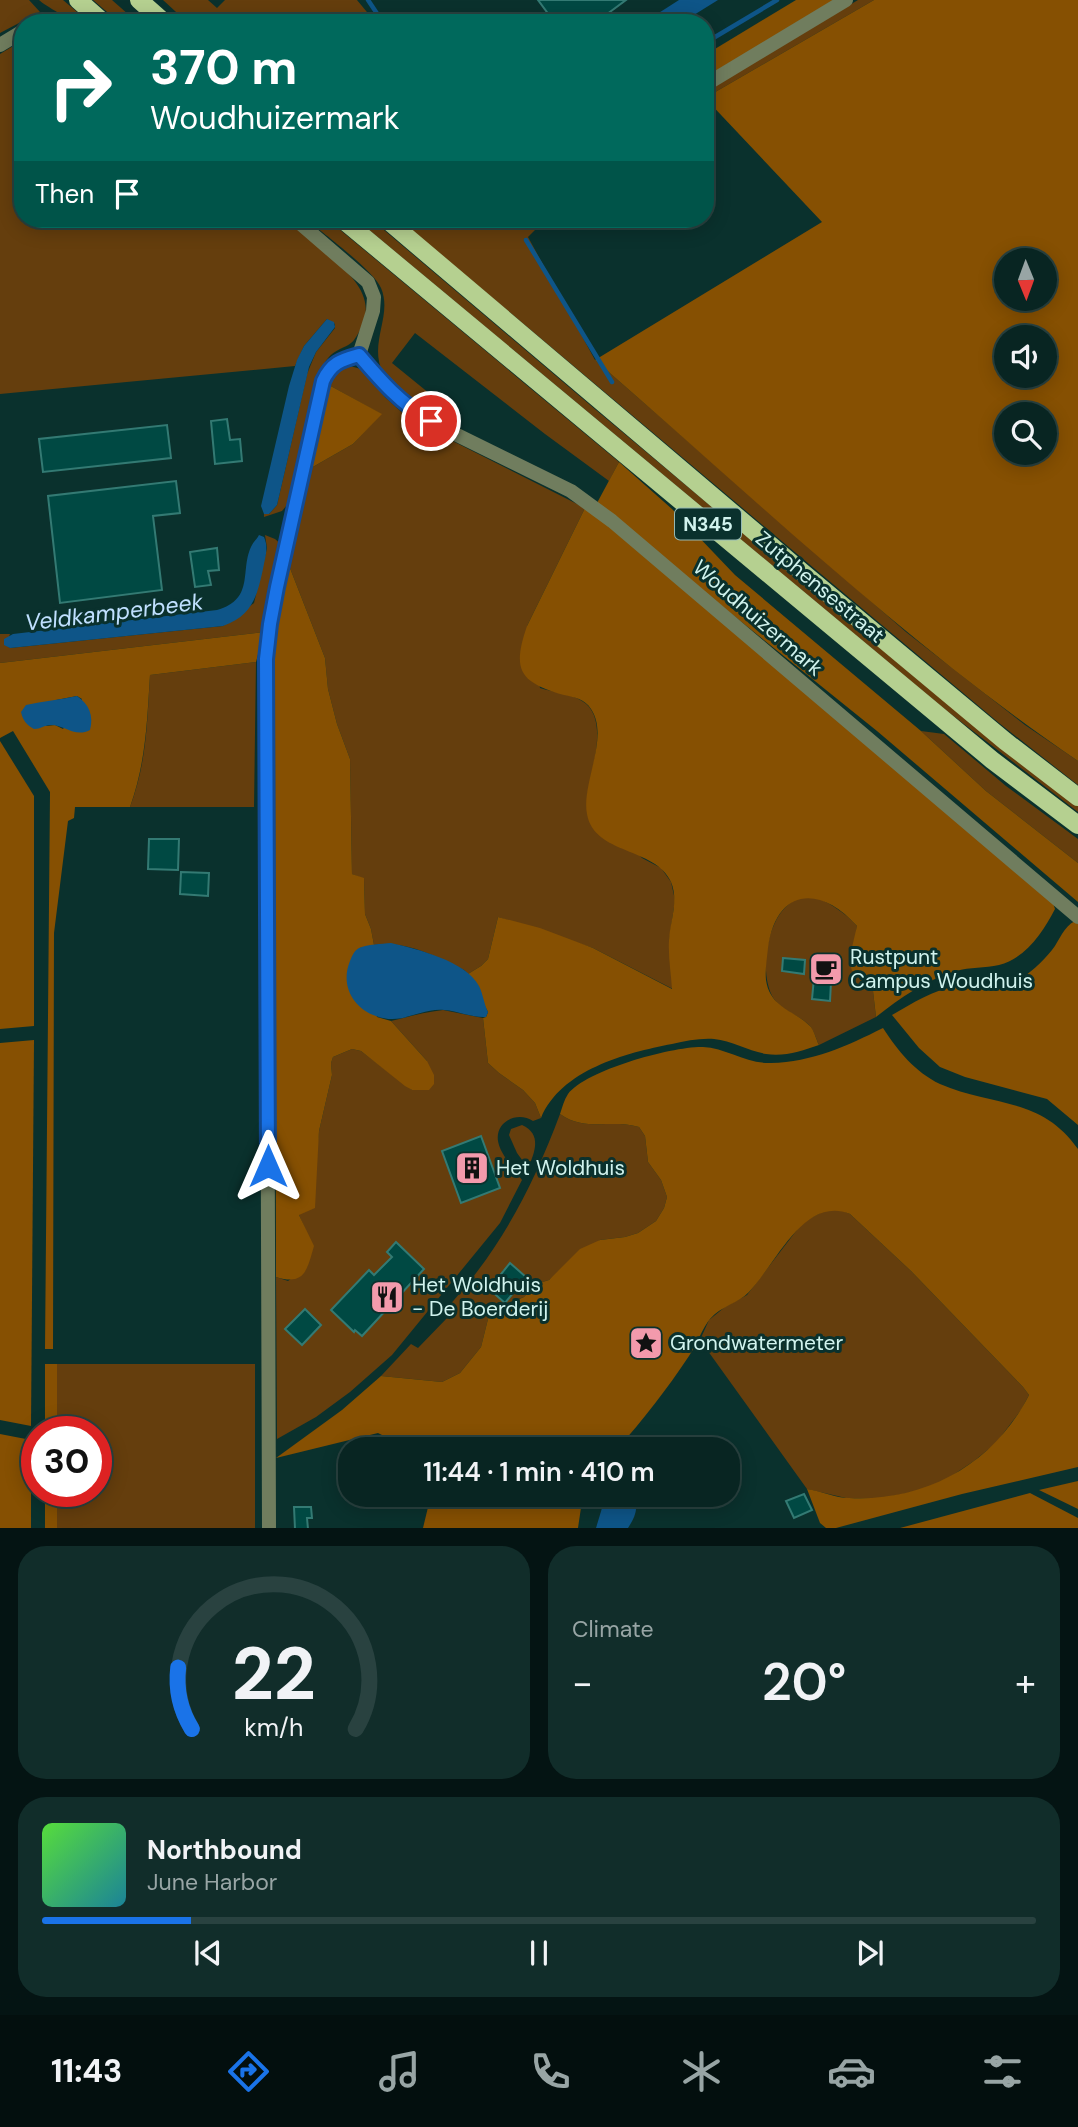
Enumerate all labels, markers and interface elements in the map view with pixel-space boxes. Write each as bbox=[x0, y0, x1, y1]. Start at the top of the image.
text: 370 m bbox=[150, 35, 297, 99]
icon: right bbox=[35, 42, 126, 133]
text: Woudhuizermark bbox=[150, 97, 400, 139]
icon: arrive bbox=[108, 175, 146, 213]
text: Then bbox=[35, 177, 94, 211]
north arrow bbox=[994, 248, 1057, 312]
map controls bbox=[994, 248, 1057, 465]
button: sound bbox=[994, 325, 1057, 388]
pin bbox=[401, 391, 461, 451]
icon: arrive bbox=[412, 402, 450, 440]
button: search bbox=[994, 402, 1057, 465]
road number: N345 bbox=[675, 509, 741, 540]
street label: Zutphensestraat bbox=[750, 525, 890, 649]
street label: Woudhuizermark bbox=[687, 554, 829, 683]
water label: Veldkamperbeek bbox=[23, 586, 205, 638]
place label: Rustpunt Campus Woudhuis bbox=[850, 943, 1033, 995]
cafe icon: Rustpunt Campus Woudhuis bbox=[807, 950, 845, 988]
position arrow bbox=[231, 1129, 305, 1203]
building icon: Het Woldhuis bbox=[453, 1149, 491, 1187]
place label: Het Woldhuis bbox=[496, 1154, 625, 1182]
place label: Het Woldhuis - De Boerderij bbox=[412, 1271, 548, 1323]
restaurant icon: Het Woldhuis - De Boerderij bbox=[368, 1278, 406, 1316]
place icon: Grondwatermeter bbox=[627, 1324, 665, 1362]
place label: Grondwatermeter bbox=[670, 1329, 844, 1357]
speed limit sign: 30 bbox=[21, 1416, 112, 1507]
text: 11:44 · 1 min · 410 m bbox=[423, 1455, 655, 1489]
text: Climate bbox=[572, 1614, 654, 1644]
text: 22 bbox=[232, 1627, 316, 1722]
text: 20° bbox=[762, 1648, 846, 1716]
text: − bbox=[572, 1658, 593, 1708]
text: + bbox=[1015, 1658, 1036, 1708]
text: km/h bbox=[244, 1710, 304, 1743]
text: Northbound bbox=[147, 1833, 302, 1867]
text: June Harbor bbox=[147, 1867, 277, 1897]
icon: previous bbox=[189, 1934, 227, 1972]
icon: pause bbox=[520, 1934, 558, 1972]
icon: next bbox=[851, 1934, 889, 1972]
icon: directions bbox=[224, 2047, 273, 2096]
icon: music bbox=[375, 2047, 424, 2096]
icon: phone bbox=[526, 2047, 575, 2096]
icon: climate bbox=[677, 2047, 726, 2096]
icon: car bbox=[827, 2047, 876, 2096]
icon: filters bbox=[978, 2047, 1027, 2096]
text: 11:43 bbox=[51, 2050, 122, 2092]

